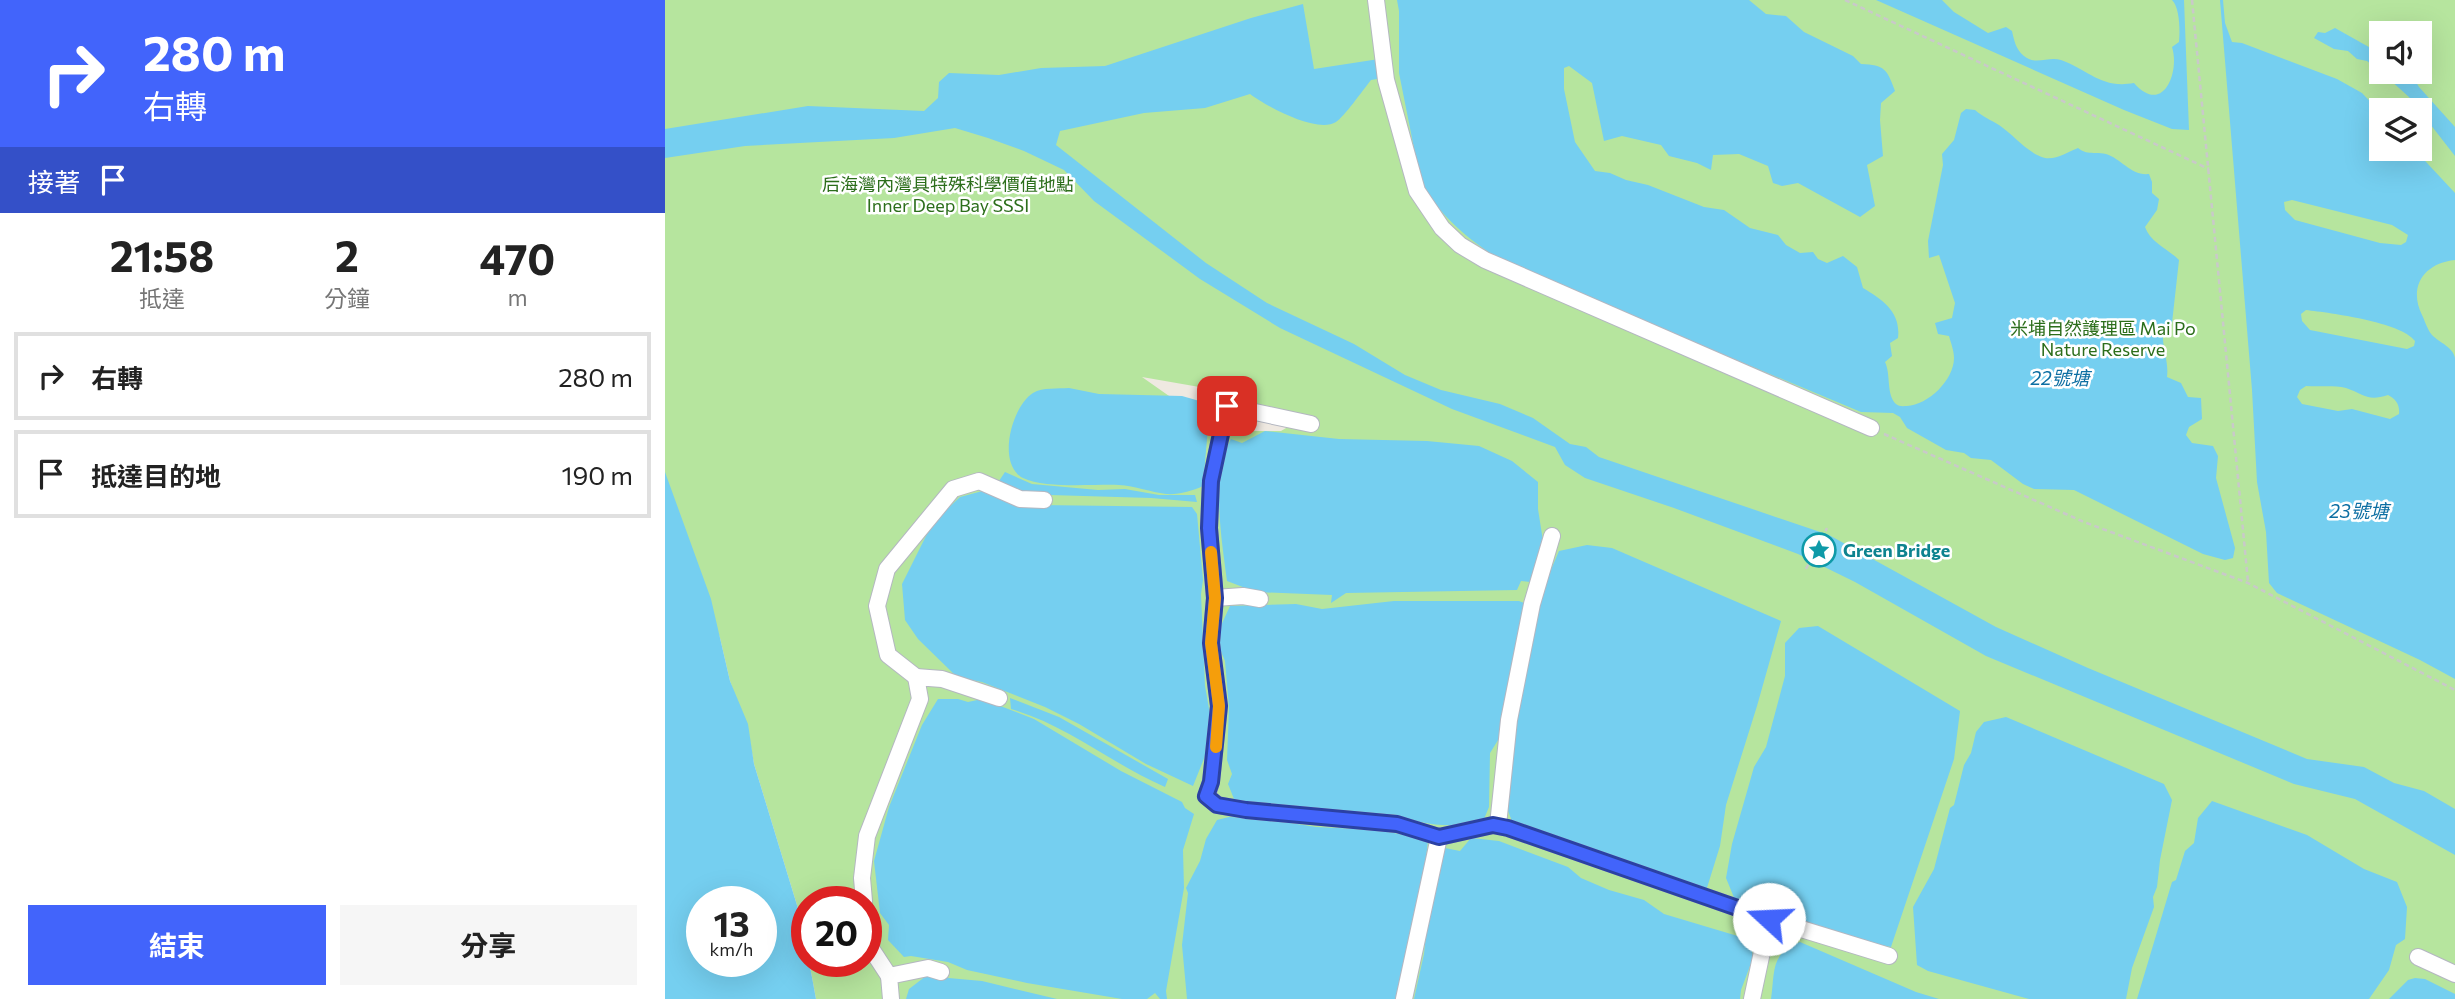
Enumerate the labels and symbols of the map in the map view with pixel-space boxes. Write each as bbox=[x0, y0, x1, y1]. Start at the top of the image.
park label: 后海灣內灣具特殊科學價值地點 Inner Deep Bay SSSI bbox=[822, 173, 1074, 216]
park label: 米埔自然護理區 Mai Po Nature Reserve bbox=[2010, 317, 2196, 360]
water label: 22號塘 bbox=[2029, 366, 2093, 389]
pin bbox=[1197, 376, 1257, 436]
water label: 23號塘 bbox=[2328, 499, 2392, 522]
place icon: Green Bridge bbox=[1800, 531, 1838, 569]
place label: Green Bridge bbox=[1843, 539, 1950, 561]
position arrow bbox=[1732, 882, 1806, 956]
speed limit sign: 20 bbox=[791, 886, 882, 977]

